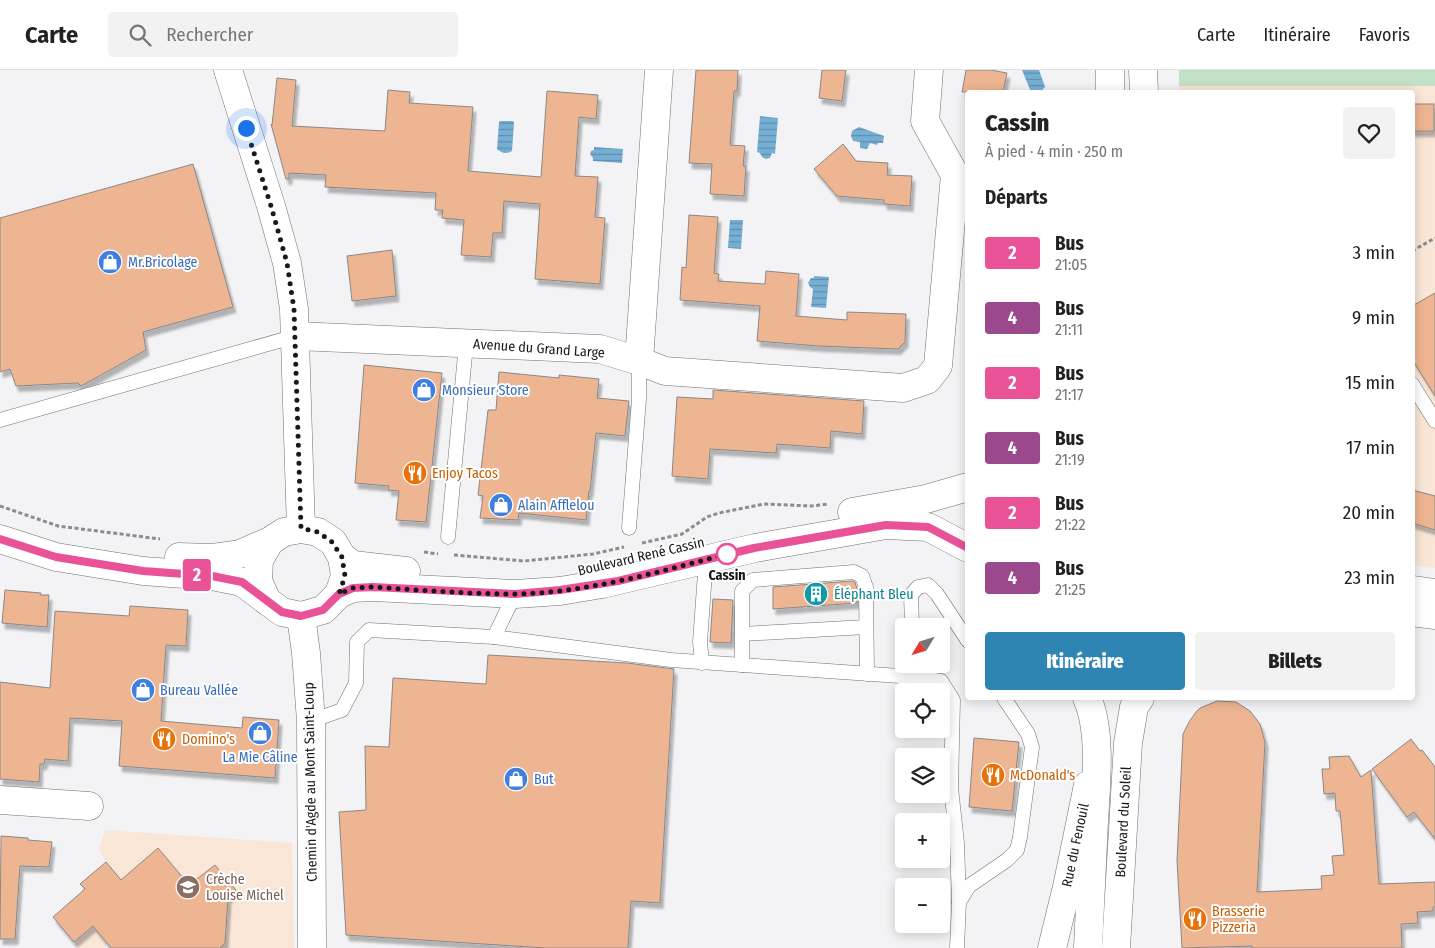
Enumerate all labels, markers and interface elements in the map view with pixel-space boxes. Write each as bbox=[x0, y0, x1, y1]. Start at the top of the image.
search box bbox=[108, 12, 458, 57]
text: Carte bbox=[25, 21, 78, 49]
icon: search bbox=[126, 21, 154, 49]
text: Rechercher bbox=[166, 23, 253, 46]
text: Carte bbox=[1197, 24, 1235, 46]
text: Itinéraire bbox=[1263, 24, 1331, 46]
text: Favoris bbox=[1359, 24, 1410, 46]
button: heart bbox=[1343, 107, 1395, 159]
text: Cassin bbox=[985, 109, 1049, 137]
your location bbox=[234, 116, 259, 141]
text: À pied · 4 min · 250 m bbox=[985, 142, 1123, 161]
text: Départs bbox=[985, 186, 1048, 209]
text: Bus bbox=[1055, 232, 1084, 255]
text: 3 min bbox=[1353, 241, 1395, 264]
text: 2 bbox=[1008, 242, 1017, 264]
shop icon: Mr.Bricolage bbox=[97, 249, 123, 275]
place label: Mr.Bricolage bbox=[128, 254, 198, 271]
text: 21:05 bbox=[1055, 255, 1087, 274]
text: Bus bbox=[1055, 297, 1084, 320]
text: 9 min bbox=[1352, 306, 1395, 329]
text: 4 bbox=[1008, 307, 1017, 329]
text: 21:11 bbox=[1055, 320, 1083, 339]
street label: Avenue du Grand Large bbox=[473, 335, 605, 362]
text: Bus bbox=[1055, 362, 1084, 385]
text: 15 min bbox=[1345, 371, 1395, 394]
text: 2 bbox=[1008, 372, 1017, 394]
shop icon: Monsieur Store bbox=[411, 377, 437, 403]
place label: Monsieur Store bbox=[442, 382, 529, 399]
text: 21:17 bbox=[1055, 385, 1083, 404]
text: Bus bbox=[1055, 427, 1084, 450]
text: 17 min bbox=[1346, 436, 1395, 459]
text: 4 bbox=[1008, 437, 1017, 459]
text: 21:19 bbox=[1055, 450, 1085, 469]
restaurant icon: Enjoy Tacos bbox=[402, 460, 428, 486]
place label: Enjoy Tacos bbox=[432, 465, 498, 482]
shop icon: Alain Afflelou bbox=[488, 492, 514, 518]
text: Bus bbox=[1055, 492, 1084, 515]
place label: Alain Afflelou bbox=[518, 497, 595, 514]
text: 20 min bbox=[1343, 501, 1395, 524]
text: 2 bbox=[1008, 502, 1017, 524]
text: 21:22 bbox=[1055, 515, 1085, 534]
street label: Boulevard René Cassin bbox=[576, 534, 706, 579]
marker: Cassin bbox=[716, 543, 738, 565]
text: Bus bbox=[1055, 557, 1084, 580]
line badge: 2 bbox=[181, 559, 213, 591]
text: 2 bbox=[193, 564, 201, 586]
text: 23 min bbox=[1344, 566, 1395, 589]
place label: Cassin bbox=[708, 567, 746, 584]
text: 4 bbox=[1008, 567, 1017, 589]
text: 21:25 bbox=[1055, 580, 1086, 599]
building icon: Éléphant Bleu bbox=[803, 581, 829, 607]
place label: Éléphant Bleu bbox=[834, 585, 913, 603]
north arrow bbox=[895, 618, 950, 672]
map controls bbox=[895, 618, 950, 933]
button: Itinéraire bbox=[985, 632, 1185, 690]
button: Billets bbox=[1195, 632, 1395, 690]
shop icon: Bureau Vallée bbox=[130, 677, 156, 703]
place label: Bureau Vallée bbox=[160, 682, 238, 699]
street label: Chemin d'Agde au Mont Saint-Loup bbox=[300, 682, 321, 882]
button: locate bbox=[895, 683, 950, 738]
shop icon: La Mie Câline bbox=[247, 720, 273, 746]
restaurant icon: Domino's bbox=[151, 726, 177, 752]
place label: Domino's bbox=[182, 731, 235, 748]
button: layers bbox=[895, 748, 950, 803]
place label: La Mie Câline bbox=[222, 749, 298, 766]
restaurant icon: McDonald's bbox=[980, 762, 1006, 788]
shop icon: But bbox=[503, 766, 529, 792]
street label: Boulevard du Soleil bbox=[1112, 766, 1135, 878]
place label: McDonald's bbox=[1010, 767, 1075, 784]
place label: But bbox=[534, 771, 554, 788]
street label: Rue du Fenouil bbox=[1058, 801, 1093, 889]
button: + bbox=[895, 813, 950, 868]
place label: Crèche Louise Michel bbox=[206, 871, 284, 904]
school or university icon: Crèche Louise Michel bbox=[175, 874, 201, 900]
button: − bbox=[895, 878, 950, 933]
place label: Brasserie Pizzeria bbox=[1212, 903, 1265, 936]
restaurant icon: Brasserie Pizzeria bbox=[1182, 906, 1208, 932]

